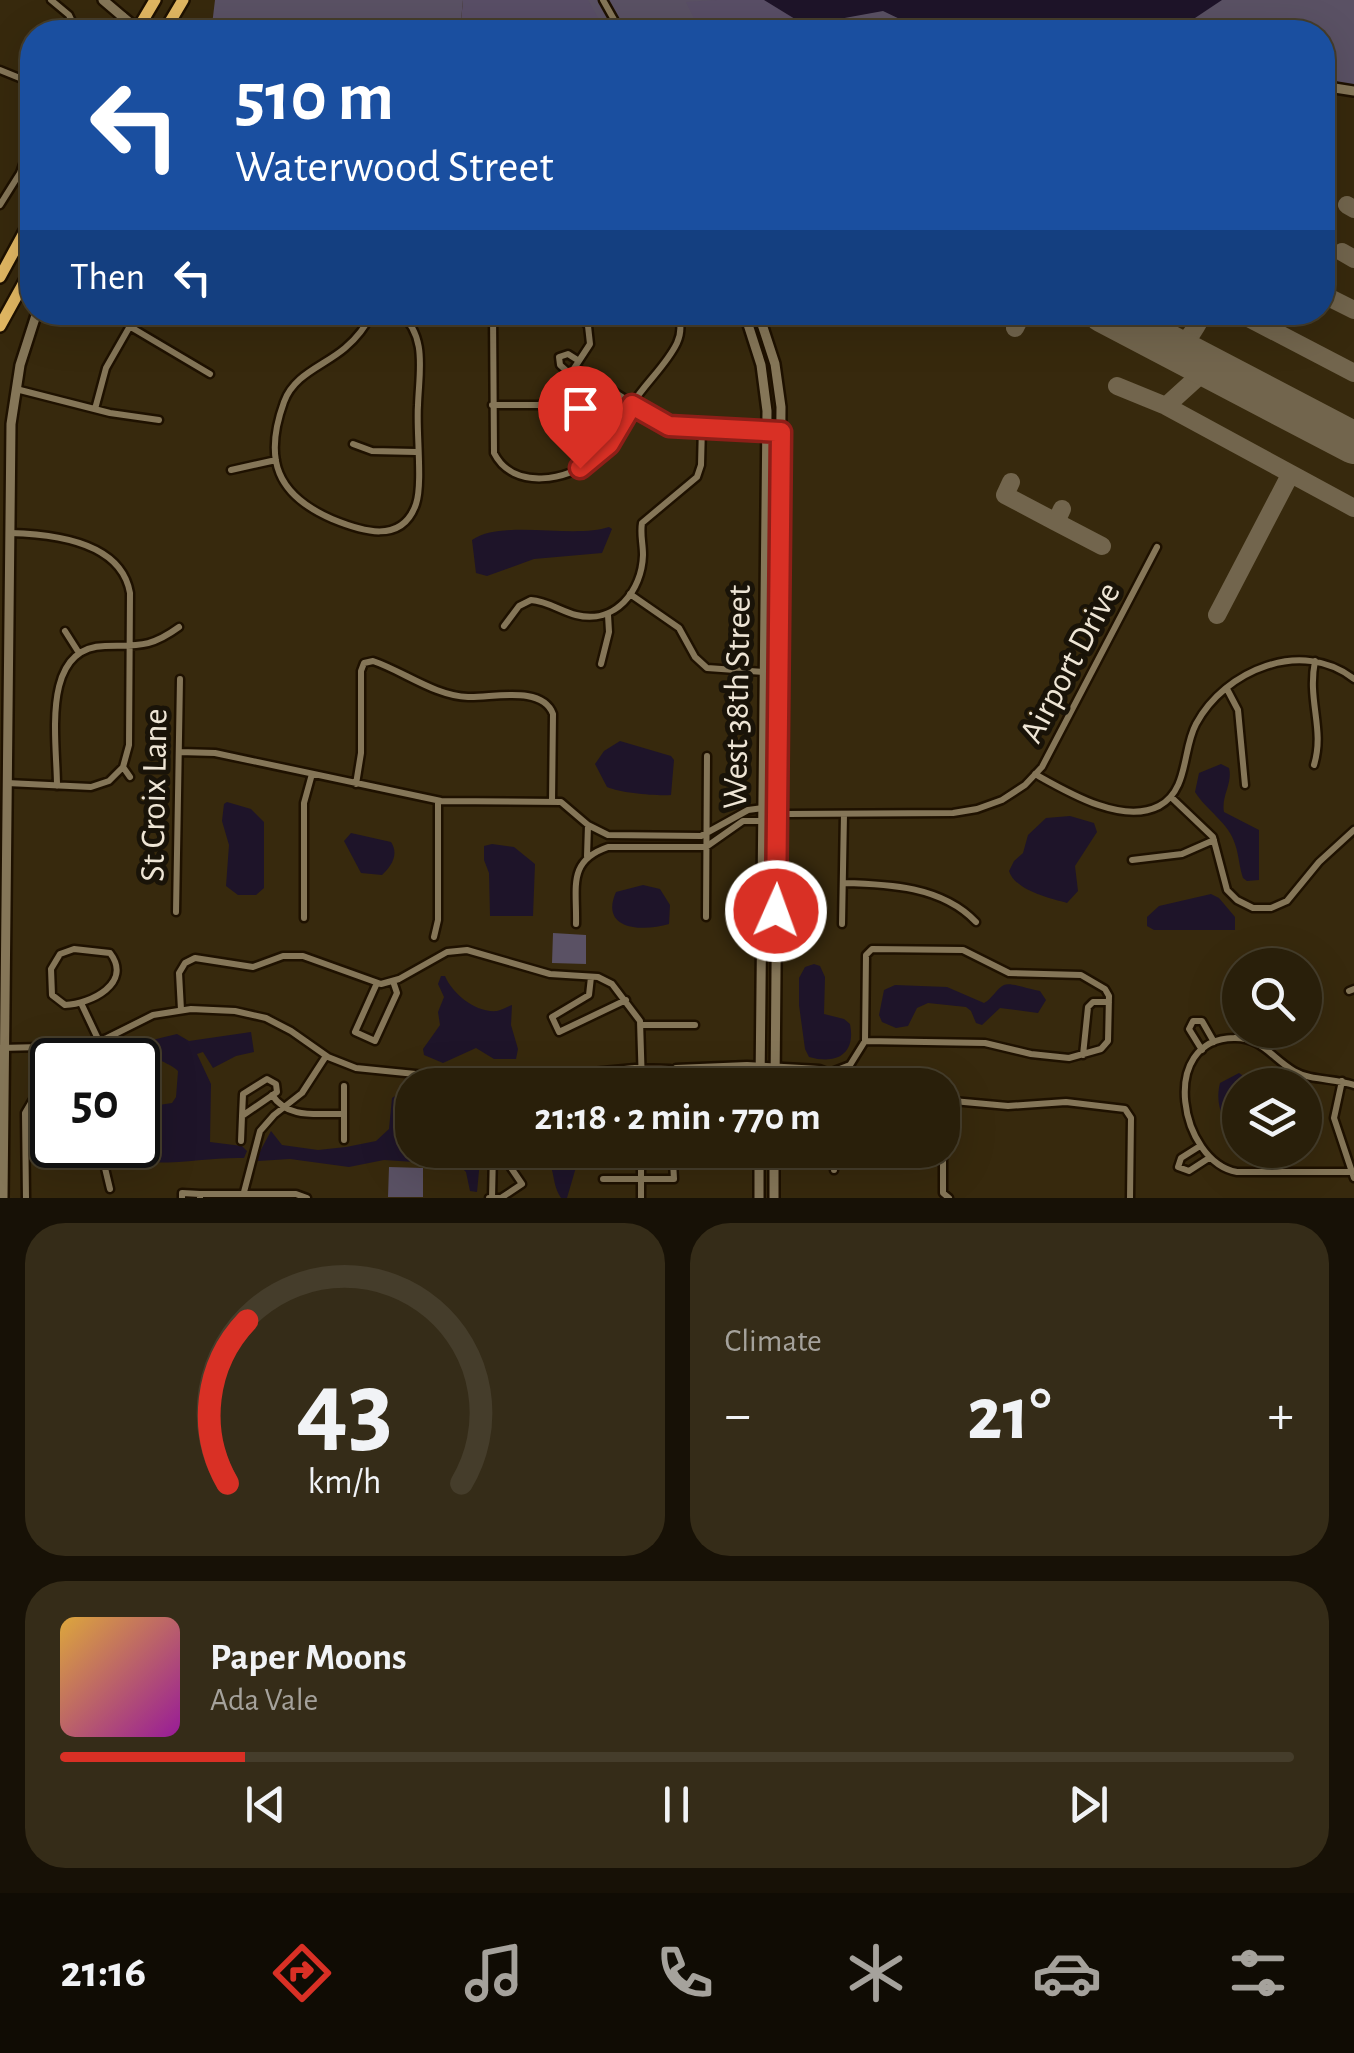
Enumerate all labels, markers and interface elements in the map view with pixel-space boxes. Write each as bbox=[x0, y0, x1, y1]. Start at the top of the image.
icon: left bbox=[70, 60, 200, 190]
text: 510 m bbox=[235, 63, 394, 133]
text: Waterwood Street bbox=[235, 145, 554, 190]
icon: left bbox=[165, 250, 220, 305]
text: Then bbox=[70, 259, 145, 297]
pin bbox=[538, 366, 623, 469]
icon: arrive bbox=[553, 381, 608, 436]
street label: Airport Drive bbox=[1014, 577, 1127, 748]
street label: West 38th Street bbox=[718, 585, 757, 809]
street label: St Croix Lane bbox=[135, 708, 174, 882]
position arrow bbox=[724, 859, 828, 963]
map controls bbox=[1222, 948, 1322, 1168]
button: search bbox=[1222, 948, 1322, 1048]
speed limit sign: 50 bbox=[30, 1038, 160, 1168]
button: layers bbox=[1222, 1068, 1322, 1168]
text: 21:18 · 2 min · 770 m bbox=[534, 1099, 821, 1137]
text: Climate bbox=[725, 1325, 822, 1357]
text: 43 bbox=[296, 1358, 393, 1462]
text: 21° bbox=[967, 1378, 1051, 1453]
text: − bbox=[725, 1388, 751, 1443]
text: + bbox=[1268, 1388, 1294, 1443]
text: km/h bbox=[308, 1464, 382, 1500]
text: Paper Moons bbox=[210, 1639, 407, 1677]
text: Ada Vale bbox=[210, 1684, 318, 1716]
icon: previous bbox=[238, 1777, 293, 1832]
icon: pause bbox=[649, 1777, 704, 1832]
icon: next bbox=[1061, 1777, 1116, 1832]
icon: directions bbox=[267, 1938, 337, 2008]
icon: music bbox=[459, 1938, 529, 2008]
icon: phone bbox=[650, 1938, 720, 2008]
icon: climate bbox=[841, 1938, 911, 2008]
icon: car bbox=[1032, 1938, 1102, 2008]
icon: filters bbox=[1223, 1938, 1293, 2008]
text: 21:16 bbox=[61, 1950, 146, 1995]

